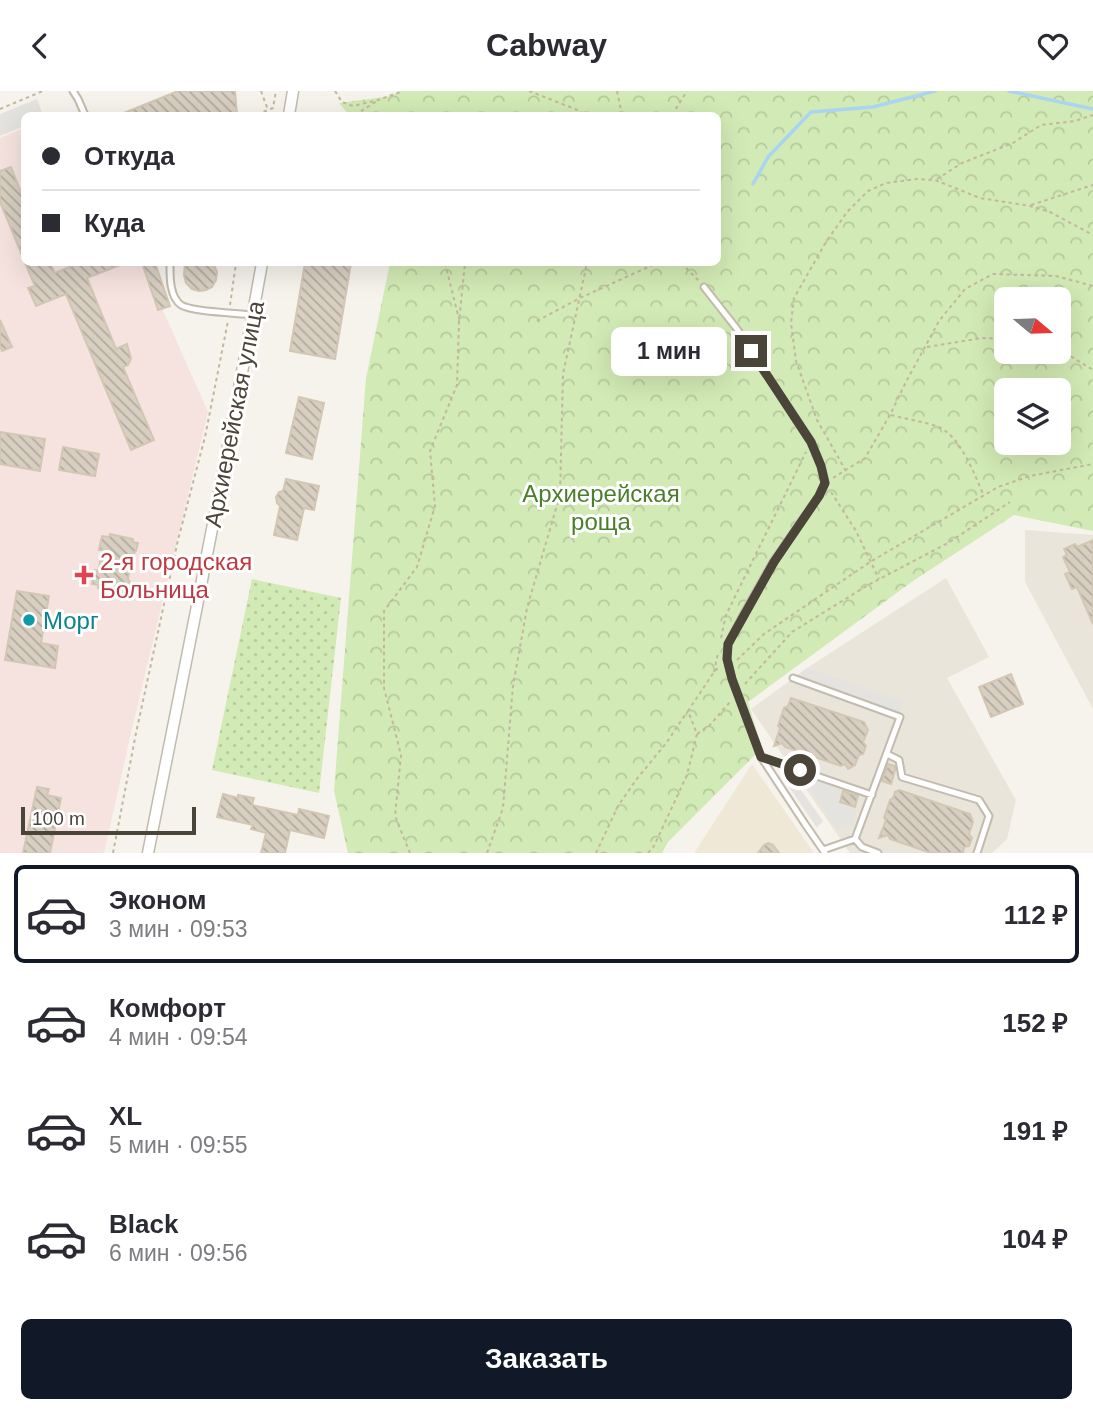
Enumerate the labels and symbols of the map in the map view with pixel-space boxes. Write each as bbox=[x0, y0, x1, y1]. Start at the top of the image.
north arrow bbox=[994, 287, 1071, 364]
street label: Архиерейская улица bbox=[199, 298, 269, 529]
callout: 1 мин bbox=[611, 327, 726, 375]
route end bbox=[735, 335, 767, 367]
park label: Архиерейская роща bbox=[522, 480, 680, 535]
place label: 2-я городская Больница bbox=[100, 548, 252, 603]
marker: 2-я городская Больница bbox=[74, 565, 94, 585]
place label: Морг bbox=[43, 607, 99, 634]
marker: Морг bbox=[21, 612, 37, 628]
route start bbox=[784, 754, 816, 786]
scale bar bbox=[21, 804, 196, 836]

